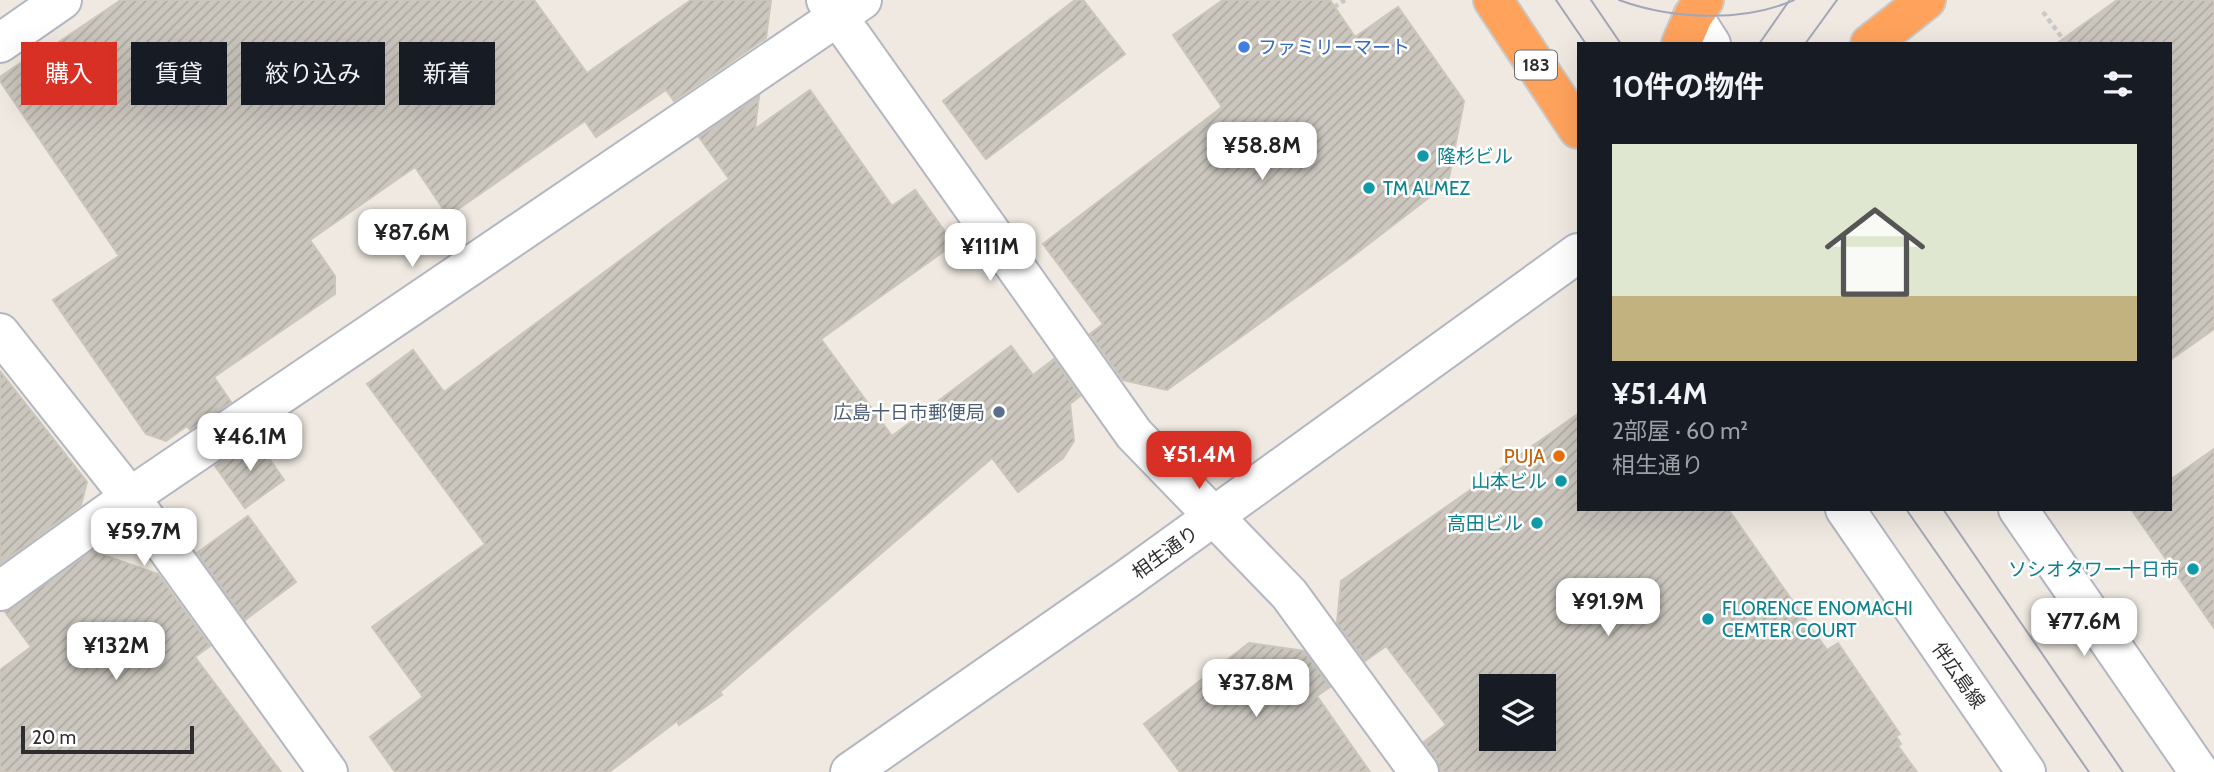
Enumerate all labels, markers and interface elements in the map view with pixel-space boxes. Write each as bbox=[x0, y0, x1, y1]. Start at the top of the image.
place label: ファミリーマート bbox=[1258, 36, 1410, 59]
marker: ファミリーマート bbox=[1236, 39, 1252, 55]
chip: 購入 bbox=[21, 42, 117, 105]
chip: 賃貸 bbox=[131, 42, 227, 105]
chip: 絞り込み bbox=[241, 42, 385, 105]
chip: 新着 bbox=[399, 42, 495, 105]
road number: 183 bbox=[1515, 51, 1557, 80]
icon: filters bbox=[2099, 65, 2137, 103]
text: 10件の物件 bbox=[1612, 68, 1764, 105]
pin: ¥58.8M bbox=[1205, 122, 1319, 182]
text: ¥58.8M bbox=[1223, 131, 1301, 159]
place label: 隆杉ビル bbox=[1437, 145, 1513, 168]
marker: 隆杉ビル bbox=[1415, 148, 1431, 164]
place label: TM ALMEZ bbox=[1383, 177, 1470, 200]
marker: TM ALMEZ bbox=[1361, 180, 1377, 196]
icon: home bbox=[1812, 189, 1938, 315]
pin: ¥87.6M bbox=[355, 210, 469, 269]
text: ¥87.6M bbox=[374, 218, 450, 246]
pin: ¥111M bbox=[941, 224, 1039, 283]
text: ¥111M bbox=[961, 232, 1019, 260]
text: ¥51.4M bbox=[1612, 375, 1708, 412]
place label: 広島十日市郵便局 bbox=[833, 401, 985, 424]
marker: 広島十日市郵便局 bbox=[991, 404, 1007, 420]
pin: ¥46.1M bbox=[193, 414, 307, 473]
text: 2部屋 · 60 m² bbox=[1612, 417, 1748, 445]
text: ¥46.1M bbox=[213, 422, 287, 450]
pin: ¥51.4M bbox=[1142, 432, 1256, 491]
text: ¥51.4M bbox=[1162, 440, 1236, 468]
place label: PUJA bbox=[1504, 445, 1545, 468]
marker: PUJA bbox=[1551, 448, 1567, 464]
text: 相生通り bbox=[1612, 451, 1704, 479]
place label: 山本ビル bbox=[1471, 470, 1547, 493]
marker: 山本ビル bbox=[1553, 473, 1569, 489]
pin: ¥59.7M bbox=[87, 508, 201, 568]
place label: 高田ビル bbox=[1447, 512, 1523, 535]
marker: 高田ビル bbox=[1529, 515, 1545, 531]
text: ¥59.7M bbox=[107, 517, 181, 545]
street label: 相生通り bbox=[1128, 521, 1203, 584]
place label: ソシオタワー十日市 bbox=[2008, 558, 2179, 581]
marker: ソシオタワー十日市 bbox=[2185, 561, 2201, 577]
pin: ¥91.9M bbox=[1551, 578, 1665, 638]
text: ¥91.9M bbox=[1572, 587, 1644, 615]
place label: FLORENCE ENOMACHI CEMTER COURT bbox=[1722, 597, 1913, 642]
pin: ¥77.6M bbox=[2027, 598, 2141, 658]
text: ¥77.6M bbox=[2047, 607, 2121, 635]
marker: FLORENCE ENOMACHI CEMTER COURT bbox=[1700, 611, 1716, 627]
pin: ¥132M bbox=[67, 622, 165, 682]
text: ¥132M bbox=[83, 631, 149, 659]
street label: 伴広島線 bbox=[1927, 638, 1990, 713]
pin: ¥37.8M bbox=[1199, 660, 1313, 719]
text: ¥37.8M bbox=[1218, 668, 1294, 696]
map controls bbox=[1479, 674, 1556, 751]
button: layers bbox=[1479, 674, 1556, 751]
scale bar bbox=[21, 723, 194, 755]
text: 20 m bbox=[32, 726, 76, 749]

